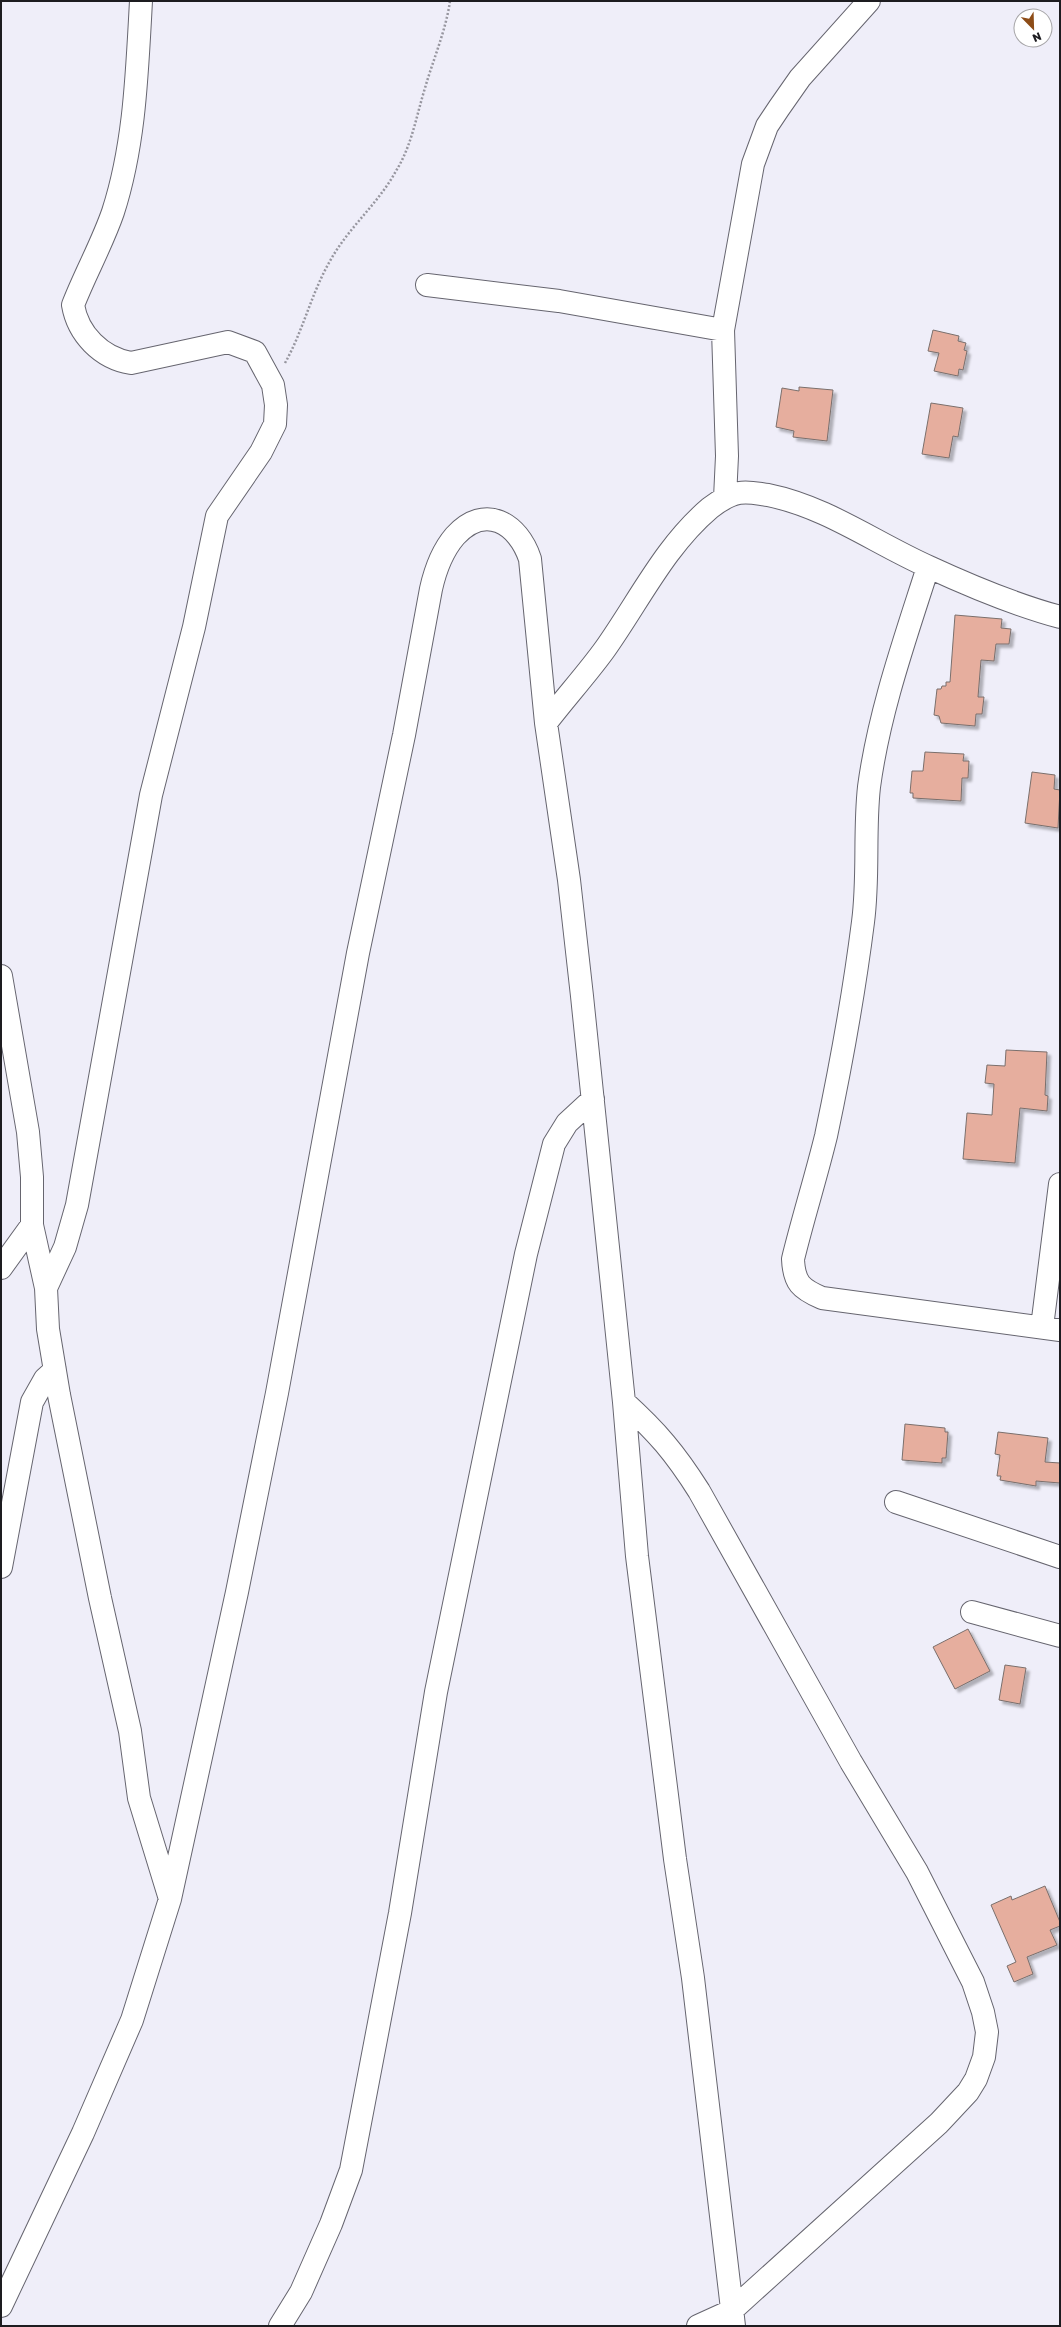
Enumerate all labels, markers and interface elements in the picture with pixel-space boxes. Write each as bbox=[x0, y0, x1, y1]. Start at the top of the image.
north arrow bbox=[1013, 8, 1053, 48]
text: N bbox=[1031, 30, 1043, 45]

